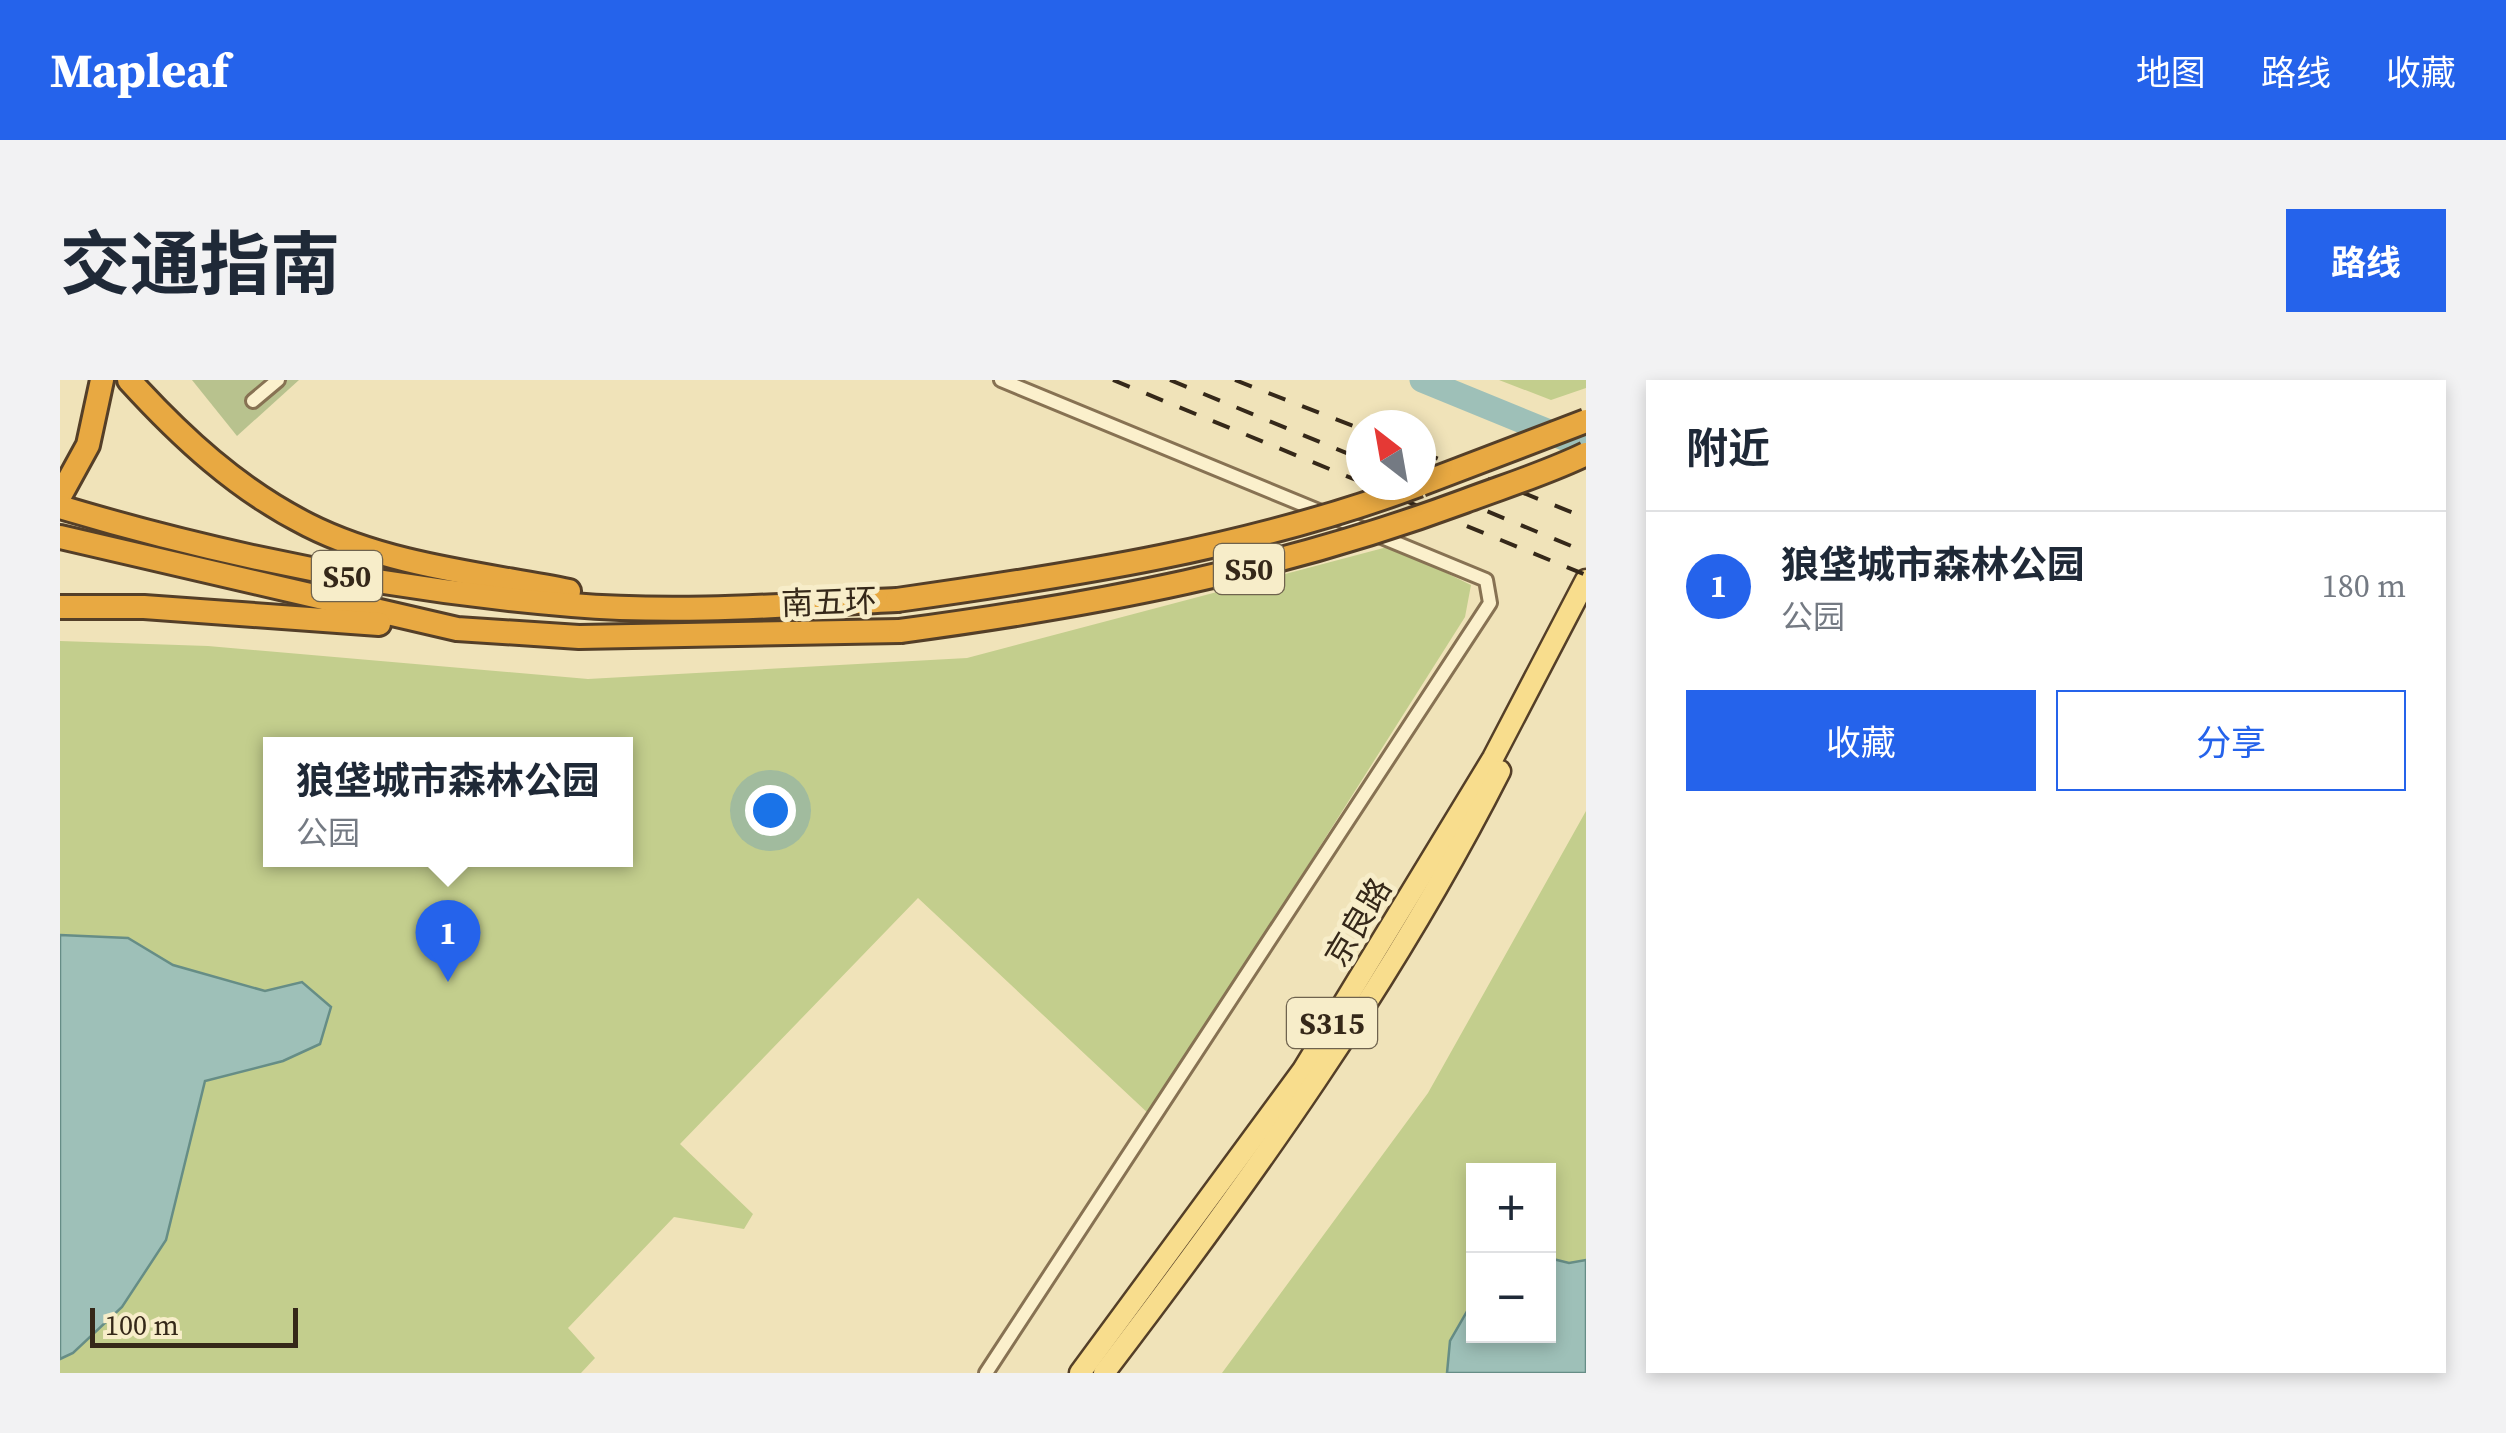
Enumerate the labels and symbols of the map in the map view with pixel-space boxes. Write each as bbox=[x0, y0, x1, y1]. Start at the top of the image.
north arrow bbox=[1346, 410, 1436, 500]
road number: S50 bbox=[1214, 544, 1284, 594]
road number: S50 bbox=[312, 551, 382, 601]
street label: 南五环 bbox=[780, 578, 878, 626]
your location bbox=[745, 785, 796, 836]
street label: 京良路 bbox=[1314, 870, 1402, 974]
pin: 1 bbox=[416, 900, 480, 982]
road number: S315 bbox=[1287, 998, 1377, 1048]
scale bar bbox=[90, 1303, 298, 1348]

